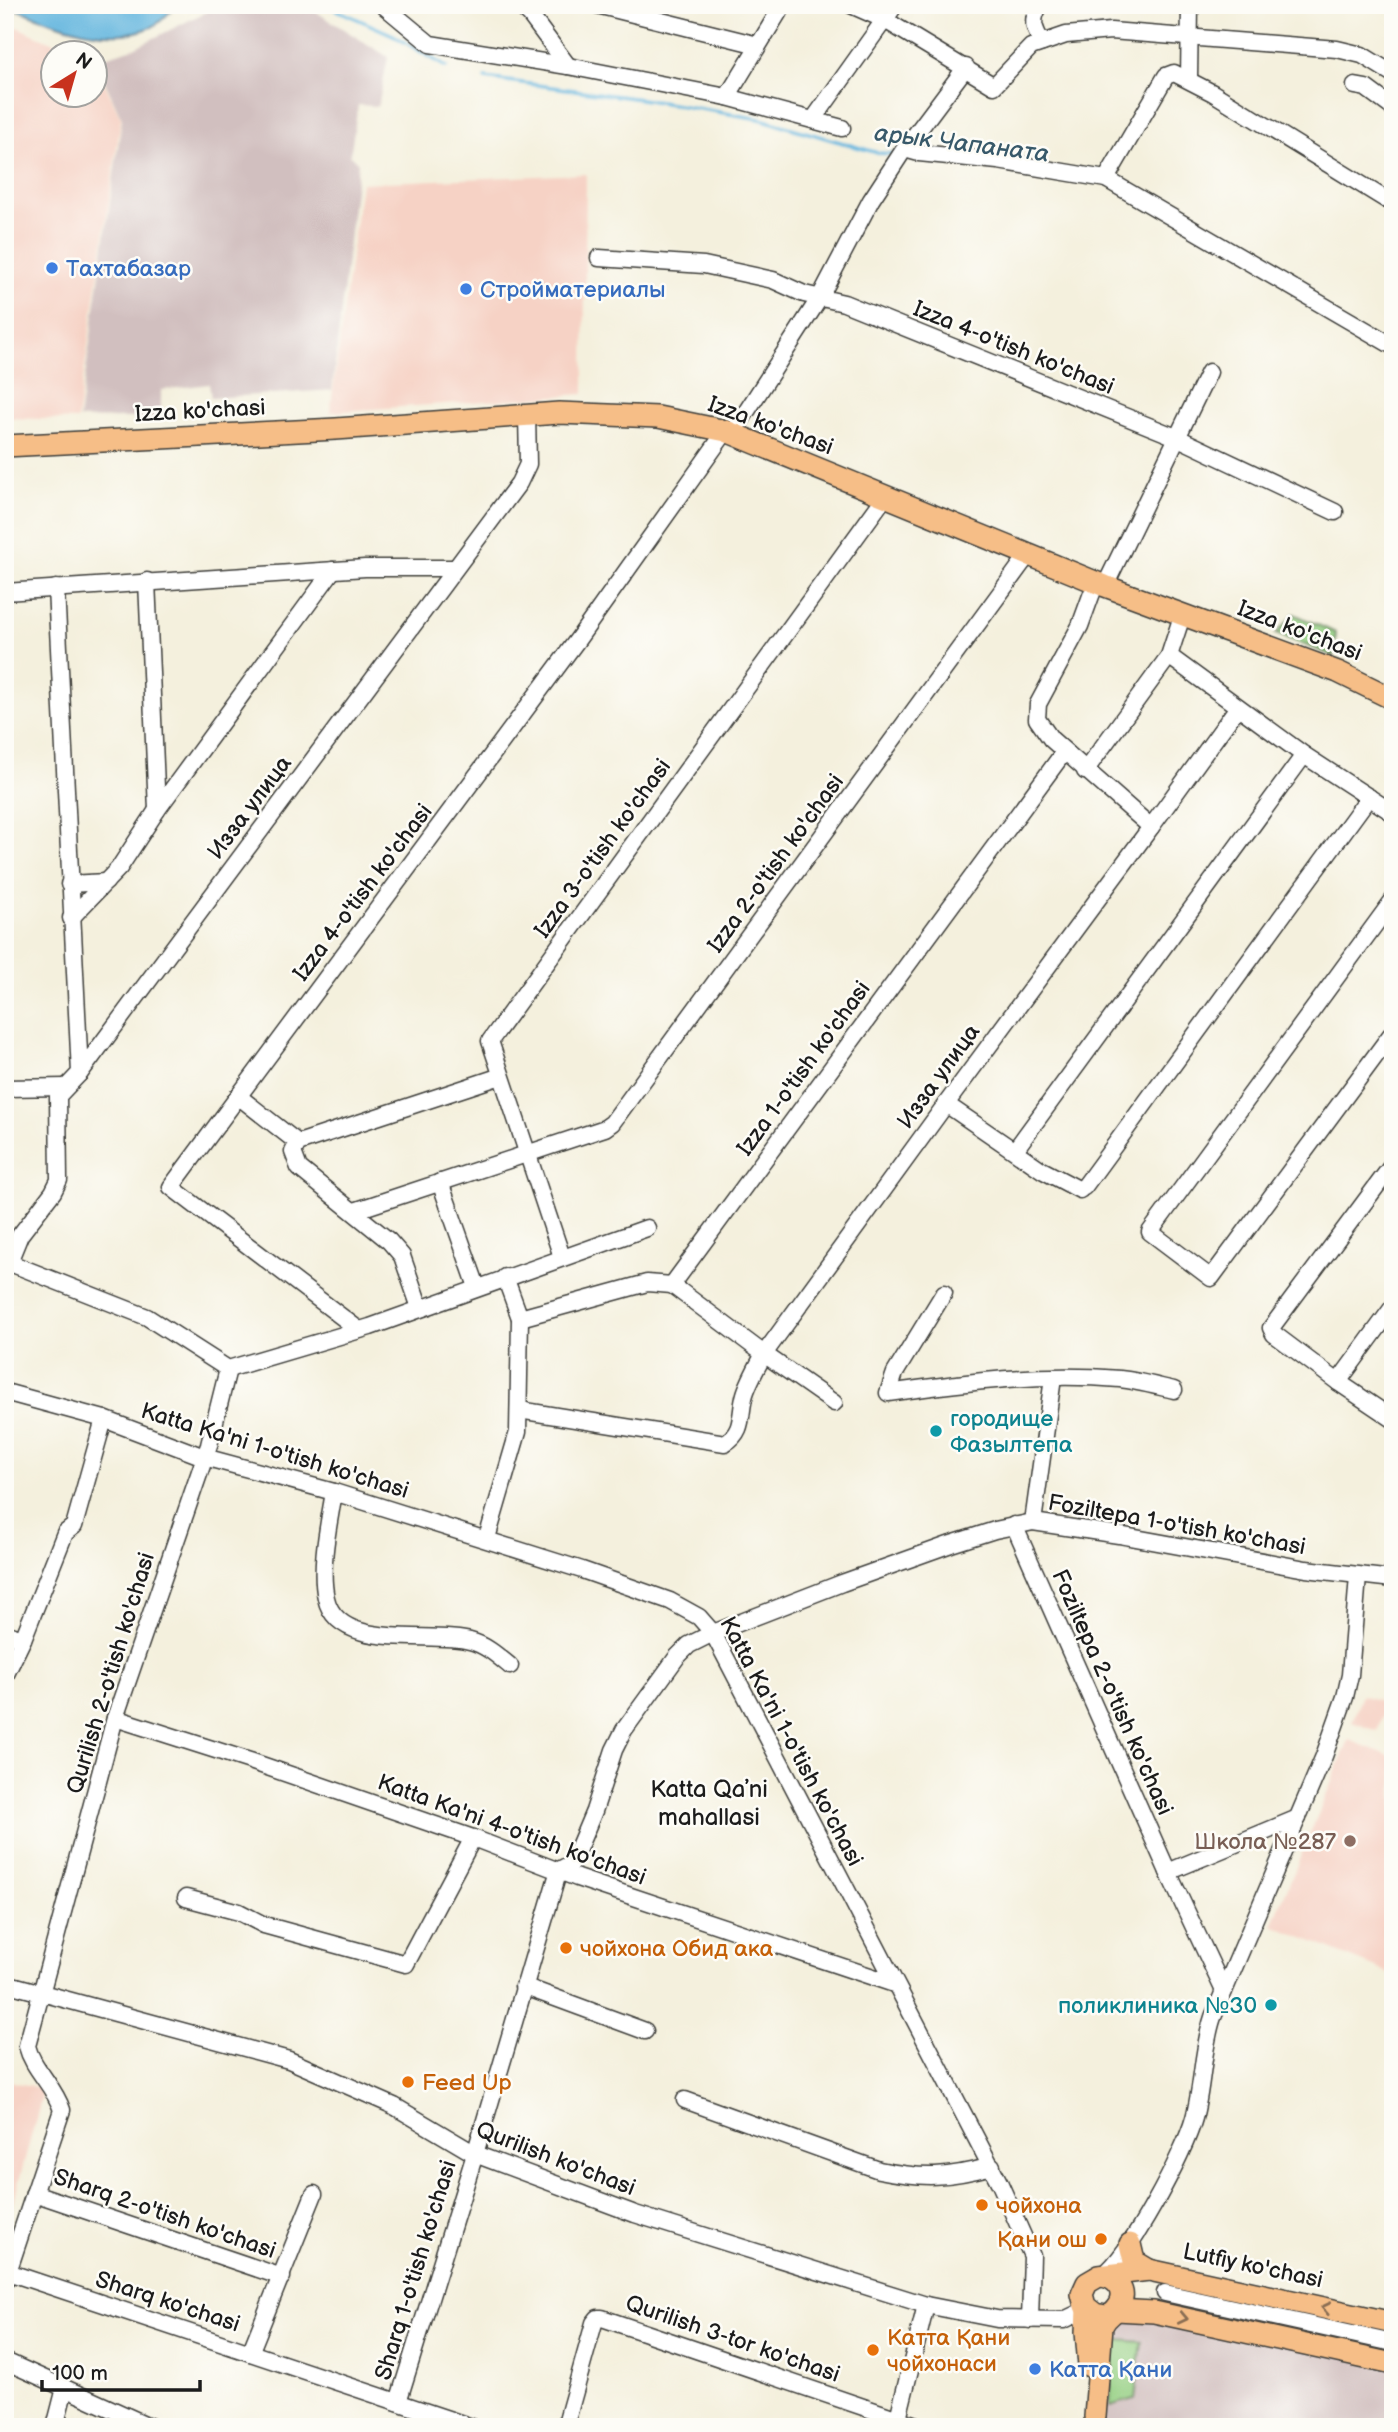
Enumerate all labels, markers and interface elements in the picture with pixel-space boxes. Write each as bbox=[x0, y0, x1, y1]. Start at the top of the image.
north arrow bbox=[38, 38, 108, 108]
text: N bbox=[71, 48, 96, 75]
water label: арык Чапаната bbox=[873, 118, 1051, 169]
place label: Тахтабазар bbox=[66, 255, 191, 283]
marker: Тахтабазар bbox=[44, 260, 60, 276]
place label: Стройматериалы bbox=[480, 276, 666, 304]
marker: Стройматериалы bbox=[458, 281, 474, 297]
street label: Izza 4-o'tish ko'chasi bbox=[909, 295, 1118, 401]
street label: Izza ko'chasi bbox=[704, 390, 837, 462]
street label: Izza ko'chasi bbox=[134, 394, 266, 428]
street label: Izza ko'chasi bbox=[1233, 594, 1366, 668]
street label: Изза улица bbox=[202, 750, 298, 865]
street label: Izza 3-o'tish ko'chasi bbox=[528, 754, 677, 944]
street label: Izza 2-o'tish ko'chasi bbox=[702, 769, 850, 958]
street label: Izza 4-o'tish ko'chasi bbox=[287, 799, 438, 987]
street label: Izza 1-o'tish ko'chasi bbox=[731, 976, 877, 1161]
street label: Изза улица bbox=[891, 1018, 986, 1134]
street label: Katta Ka'ni 1-o'tish ko'chasi bbox=[137, 1397, 412, 1505]
place label: городище Фазылтепа bbox=[950, 1405, 1073, 1459]
marker: городище Фазылтепа bbox=[928, 1423, 944, 1439]
street label: Foziltepa 1-o'tish ko'chasi bbox=[1046, 1489, 1308, 1561]
street label: Qurilish 2-o'tish ko'chasi bbox=[61, 1549, 161, 1797]
street label: Foziltepa 2-o'tish ko'chasi bbox=[1045, 1565, 1179, 1819]
street label: Katta Ka'ni 1-o'tish ko'chasi bbox=[713, 1612, 869, 1871]
street label: Katta Ka'ni 4-o'tish ko'chasi bbox=[374, 1768, 650, 1892]
district label: Katta Qaʼni mahallasi bbox=[650, 1775, 768, 1832]
place label: Школа №287 bbox=[1194, 1828, 1337, 1856]
marker: Школа №287 bbox=[1342, 1833, 1358, 1849]
place label: чойхона Обид ака bbox=[580, 1935, 774, 1963]
marker: чойхона Обид ака bbox=[558, 1940, 574, 1956]
place label: поликлиника №30 bbox=[1058, 1992, 1257, 2020]
marker: поликлиника №30 bbox=[1263, 1997, 1279, 2013]
place label: Feed Up bbox=[422, 2069, 512, 2097]
marker: Feed Up bbox=[400, 2074, 416, 2090]
street label: Qurilish ko'chasi bbox=[472, 2116, 639, 2202]
street label: Sharq 1-o'tish ko'chasi bbox=[369, 2157, 463, 2384]
street label: Sharq 2-o'tish ko'chasi bbox=[50, 2163, 279, 2265]
place label: чойхона bbox=[996, 2192, 1082, 2220]
marker: чойхона bbox=[974, 2197, 990, 2213]
place label: Қани ош bbox=[997, 2226, 1087, 2254]
marker: Қани ош bbox=[1093, 2231, 1109, 2247]
street label: Lutfiy ko'chasi bbox=[1180, 2237, 1325, 2294]
street label: Sharq ko'chasi bbox=[92, 2265, 243, 2338]
street label: Qurilish 3-tor ko'chasi bbox=[622, 2289, 844, 2389]
one-way arrow bbox=[1320, 2302, 1332, 2316]
one-way arrow bbox=[1177, 2310, 1189, 2325]
place label: Катта Қани чойхонаси bbox=[887, 2324, 1010, 2378]
marker: Катта Қани чойхонаси bbox=[865, 2342, 881, 2358]
scale bar bbox=[42, 2348, 200, 2392]
place label: Катта Қани bbox=[1049, 2356, 1172, 2384]
text: 100 m bbox=[52, 2361, 108, 2386]
marker: Катта Қани bbox=[1027, 2361, 1043, 2377]

